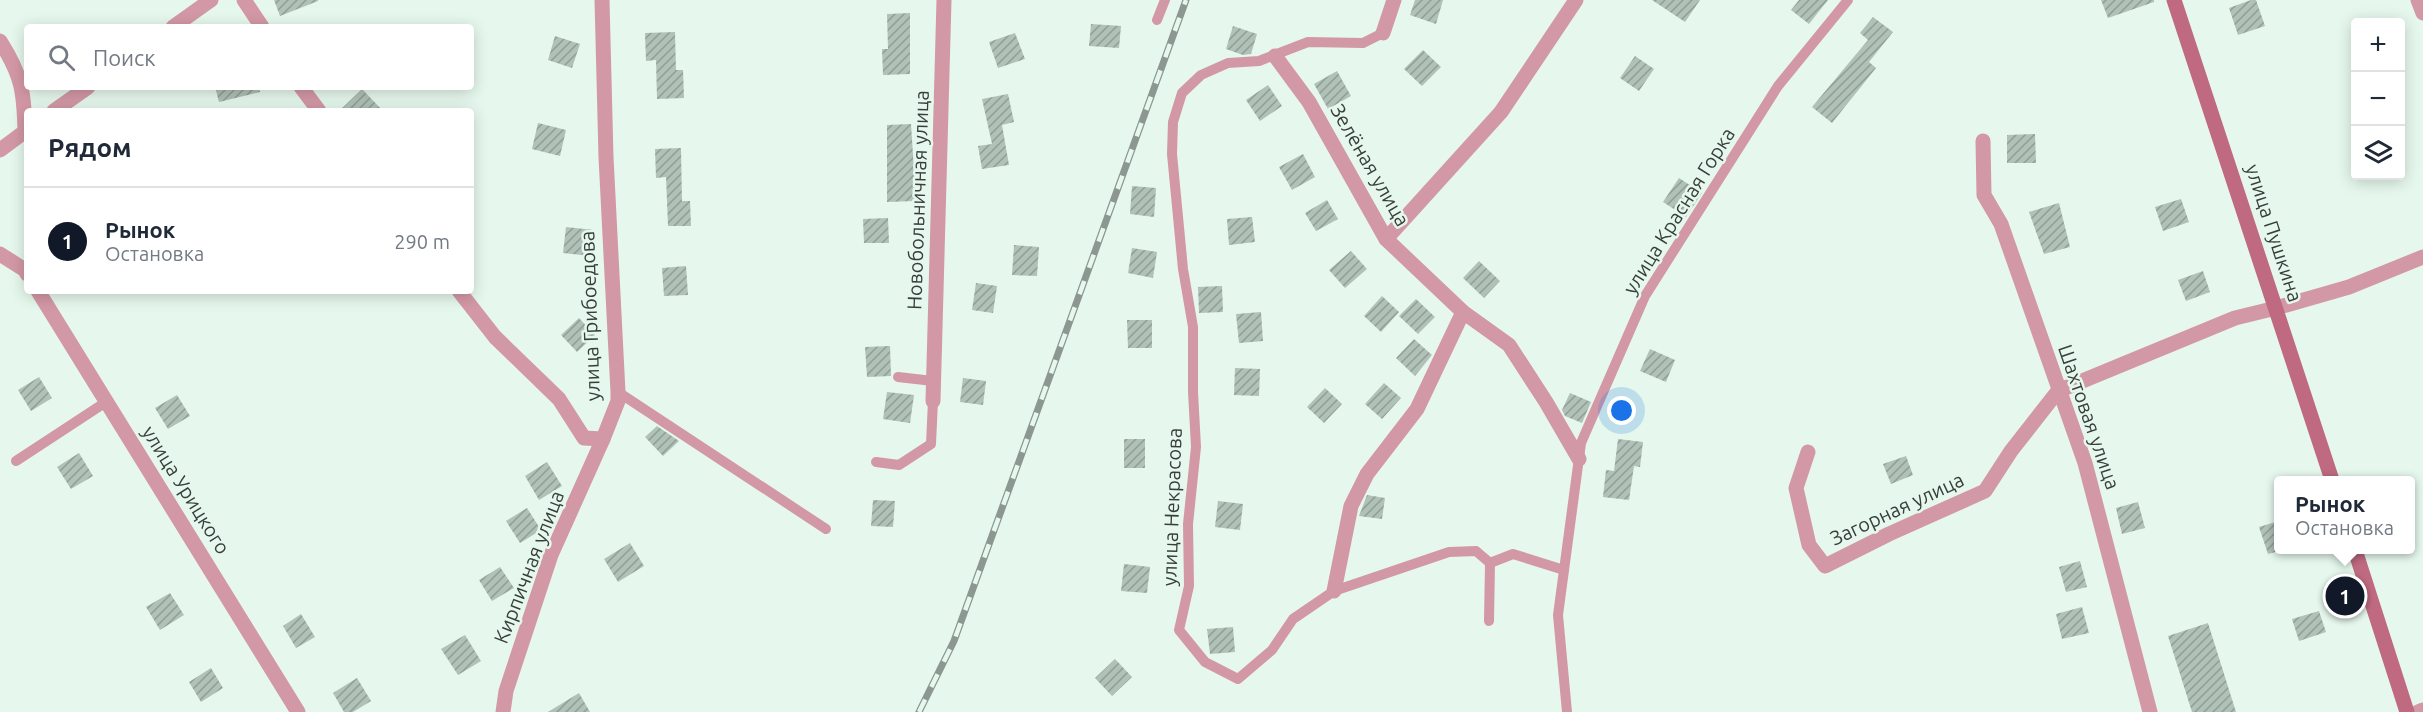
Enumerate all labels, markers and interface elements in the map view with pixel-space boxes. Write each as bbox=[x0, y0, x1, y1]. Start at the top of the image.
map controls bbox=[2351, 18, 2405, 180]
button: + bbox=[2351, 18, 2405, 72]
search box bbox=[24, 24, 474, 90]
icon: search bbox=[45, 41, 78, 74]
text: Поиск bbox=[93, 45, 156, 70]
button: − bbox=[2351, 72, 2405, 126]
street label: Новобольничная улица bbox=[902, 90, 933, 310]
street label: Зелёная улица bbox=[1326, 100, 1415, 230]
street label: улица Красная Горка bbox=[1618, 123, 1739, 298]
button: layers bbox=[2351, 126, 2405, 180]
text: Рядом bbox=[48, 133, 132, 162]
street label: улица Пушкина bbox=[2241, 161, 2308, 304]
text: Рынок bbox=[105, 217, 175, 242]
text: 1 bbox=[62, 230, 73, 253]
text: 290 m bbox=[394, 230, 450, 253]
street label: улица Грибоедова bbox=[575, 230, 604, 402]
text: Остановка bbox=[105, 242, 204, 265]
street label: Шахтовая улица bbox=[2054, 341, 2125, 492]
your location bbox=[1607, 396, 1636, 425]
street label: улица Урицкого bbox=[138, 421, 235, 558]
street label: улица Некрасова bbox=[1157, 427, 1186, 587]
street label: Загорная улица bbox=[1826, 467, 1967, 550]
popup bbox=[2274, 476, 2415, 554]
street label: Кирпичная улица bbox=[489, 487, 568, 646]
text: Рынок bbox=[2295, 491, 2365, 516]
text: Остановка bbox=[2295, 516, 2394, 539]
pin: 1 bbox=[2326, 574, 2364, 618]

